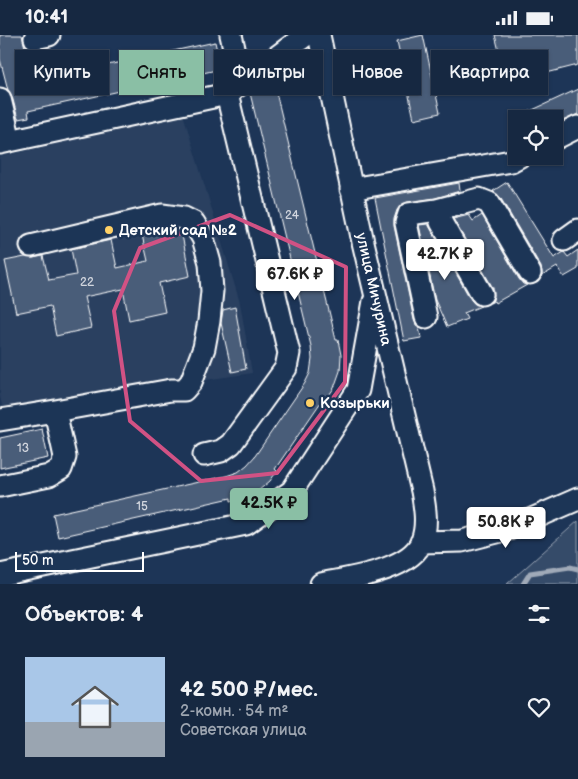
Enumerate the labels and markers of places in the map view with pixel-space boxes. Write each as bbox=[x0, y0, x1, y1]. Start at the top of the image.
place label: Детский сад №2 bbox=[119, 221, 237, 240]
marker: Детский сад №2 bbox=[103, 224, 115, 236]
pin: 42.7K ₽ bbox=[399, 239, 491, 281]
pin: 67.6K ₽ bbox=[249, 259, 341, 301]
place label: Козырьки bbox=[320, 394, 390, 413]
marker: Козырьки bbox=[304, 397, 316, 409]
pin: 42.5K ₽ bbox=[223, 487, 315, 530]
pin: 50.8K ₽ bbox=[460, 507, 552, 549]

